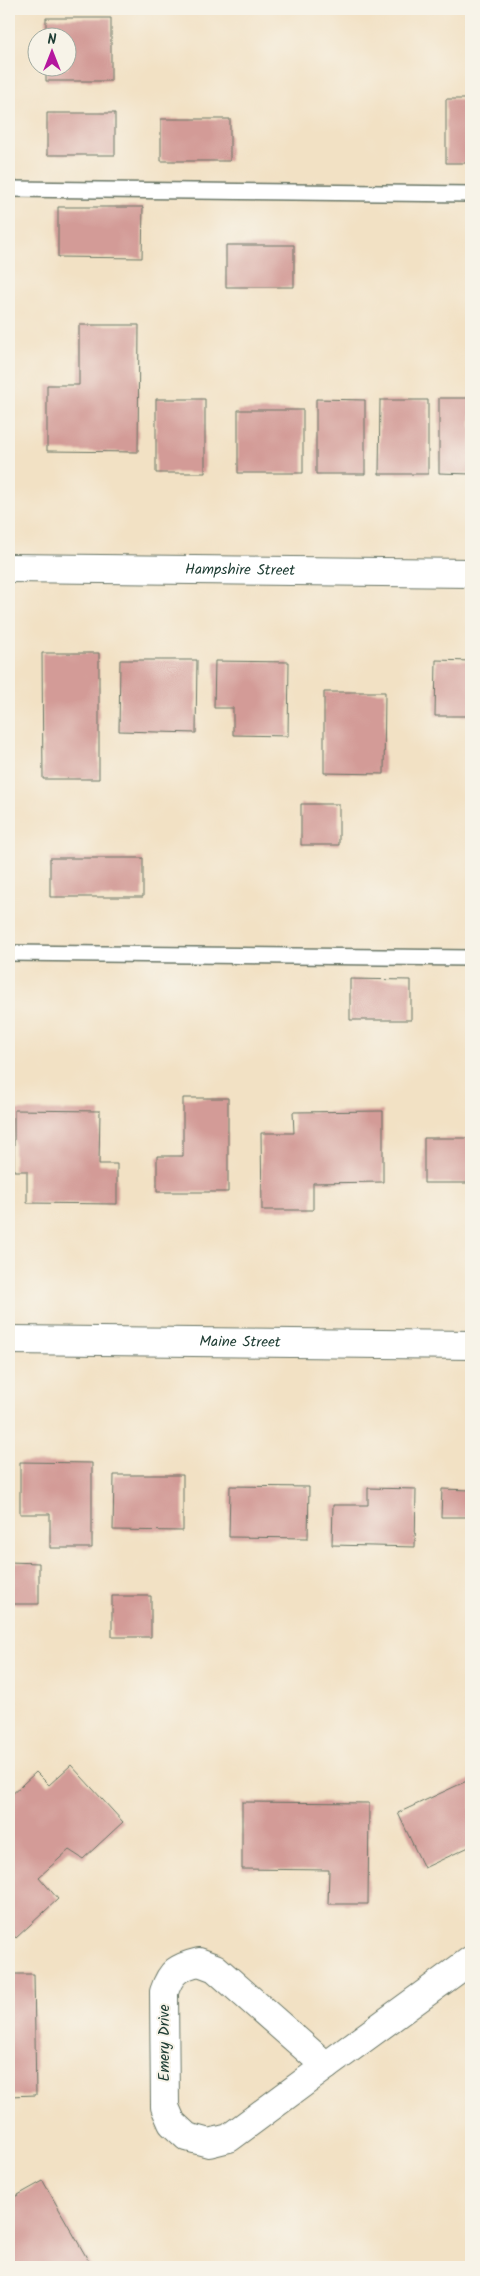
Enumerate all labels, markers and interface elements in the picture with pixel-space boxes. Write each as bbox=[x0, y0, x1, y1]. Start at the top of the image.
north arrow bbox=[28, 28, 78, 78]
text: N bbox=[48, 29, 57, 51]
street label: Hampshire Street bbox=[185, 558, 295, 583]
street label: Maine Street bbox=[199, 1330, 281, 1355]
street label: Emery Drive bbox=[153, 2004, 177, 2081]

